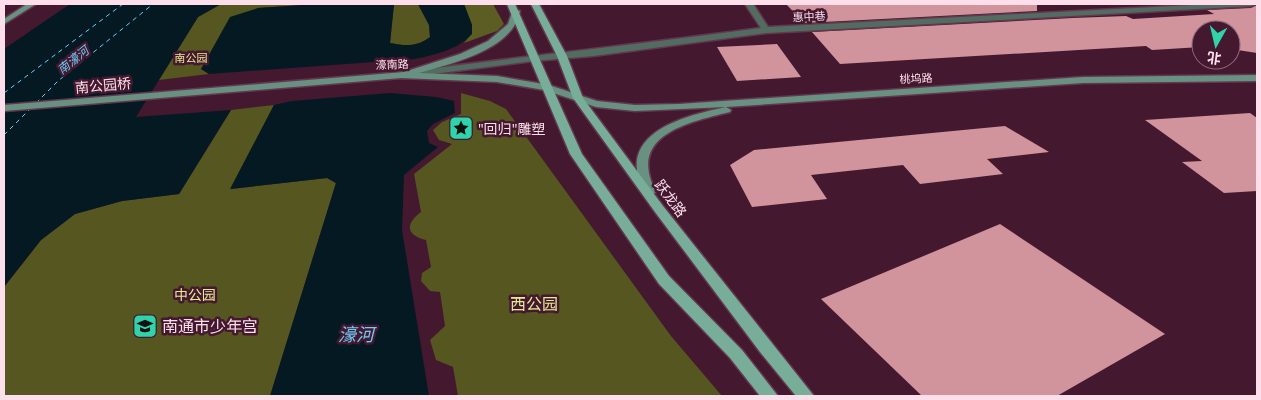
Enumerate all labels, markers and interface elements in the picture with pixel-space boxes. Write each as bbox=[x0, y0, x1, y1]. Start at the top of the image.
street label: 惠中巷 bbox=[792, 8, 826, 24]
north arrow bbox=[1191, 20, 1241, 70]
water label: 南濠河 bbox=[54, 41, 94, 78]
text: 北 bbox=[1206, 48, 1222, 69]
park label: 南公园 bbox=[175, 50, 208, 65]
street label: 濠南路 bbox=[375, 56, 409, 72]
street label: 桃坞路 bbox=[899, 70, 933, 86]
street label: 南公园桥 bbox=[74, 73, 132, 97]
place icon: "回归"雕塑 bbox=[448, 115, 474, 141]
place label: "回归"雕塑 bbox=[478, 119, 545, 138]
street label: 跃龙路 bbox=[651, 176, 691, 220]
park label: 中公园 bbox=[174, 285, 216, 304]
park label: 西公园 bbox=[510, 293, 558, 315]
school or university icon: 南通市少年宫 bbox=[132, 313, 158, 339]
place label: 南通市少年宫 bbox=[162, 315, 258, 337]
water label: 濠河 bbox=[338, 322, 377, 346]

